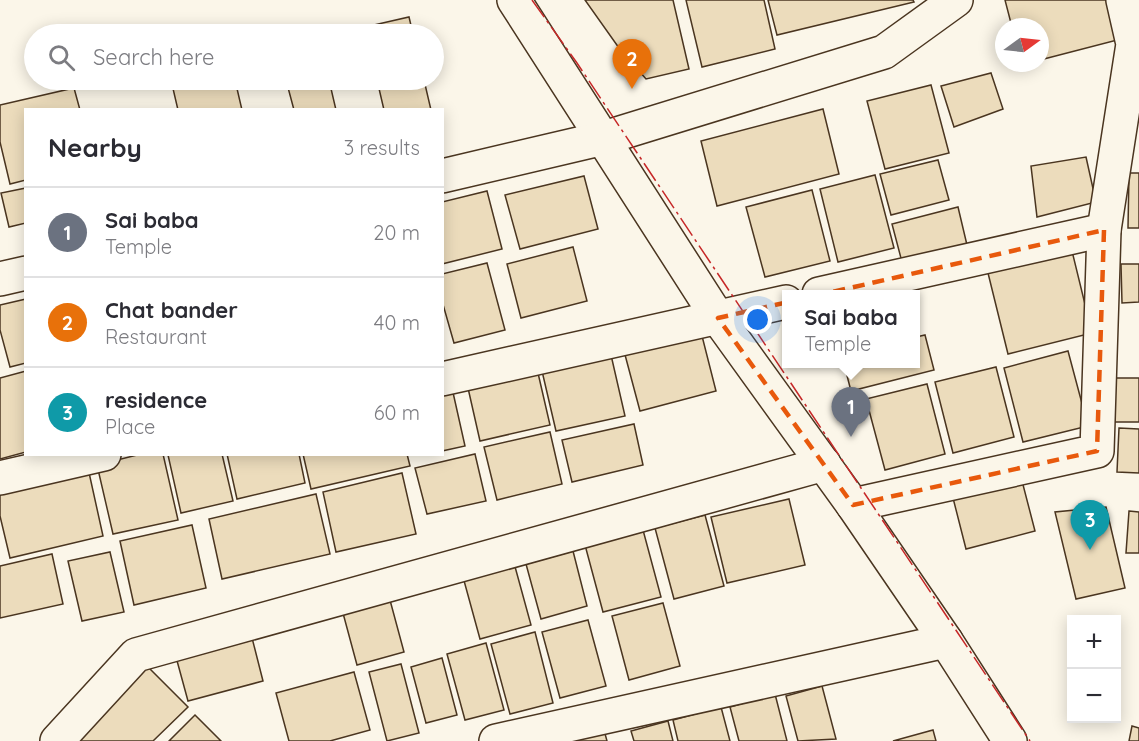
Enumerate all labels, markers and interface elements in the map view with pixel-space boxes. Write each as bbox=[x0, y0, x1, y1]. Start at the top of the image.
north arrow bbox=[995, 18, 1049, 72]
search box bbox=[24, 24, 444, 90]
pin: 2 bbox=[612, 40, 652, 89]
icon: search bbox=[45, 41, 78, 74]
text: Search here bbox=[93, 43, 214, 71]
text: Nearby bbox=[48, 131, 142, 164]
text: 3 results bbox=[344, 135, 420, 160]
text: Sai baba bbox=[105, 206, 199, 234]
text: 1 bbox=[64, 220, 71, 245]
text: 20 m bbox=[373, 220, 420, 245]
text: Temple bbox=[105, 234, 172, 259]
popup bbox=[782, 290, 920, 368]
text: Chat bander bbox=[105, 296, 238, 324]
text: Sai baba bbox=[804, 303, 898, 331]
your location bbox=[743, 305, 772, 334]
text: 2 bbox=[62, 310, 73, 335]
text: 40 m bbox=[374, 310, 420, 335]
text: Restaurant bbox=[105, 324, 207, 349]
text: Temple bbox=[804, 331, 871, 356]
text: residence bbox=[105, 386, 207, 414]
pin: 1 bbox=[832, 388, 870, 437]
text: 3 bbox=[62, 400, 73, 425]
text: 60 m bbox=[374, 400, 420, 425]
text: Place bbox=[105, 414, 155, 439]
pin: 3 bbox=[1070, 500, 1110, 550]
map controls bbox=[1067, 615, 1121, 723]
button: + bbox=[1067, 615, 1121, 669]
button: − bbox=[1067, 669, 1121, 723]

